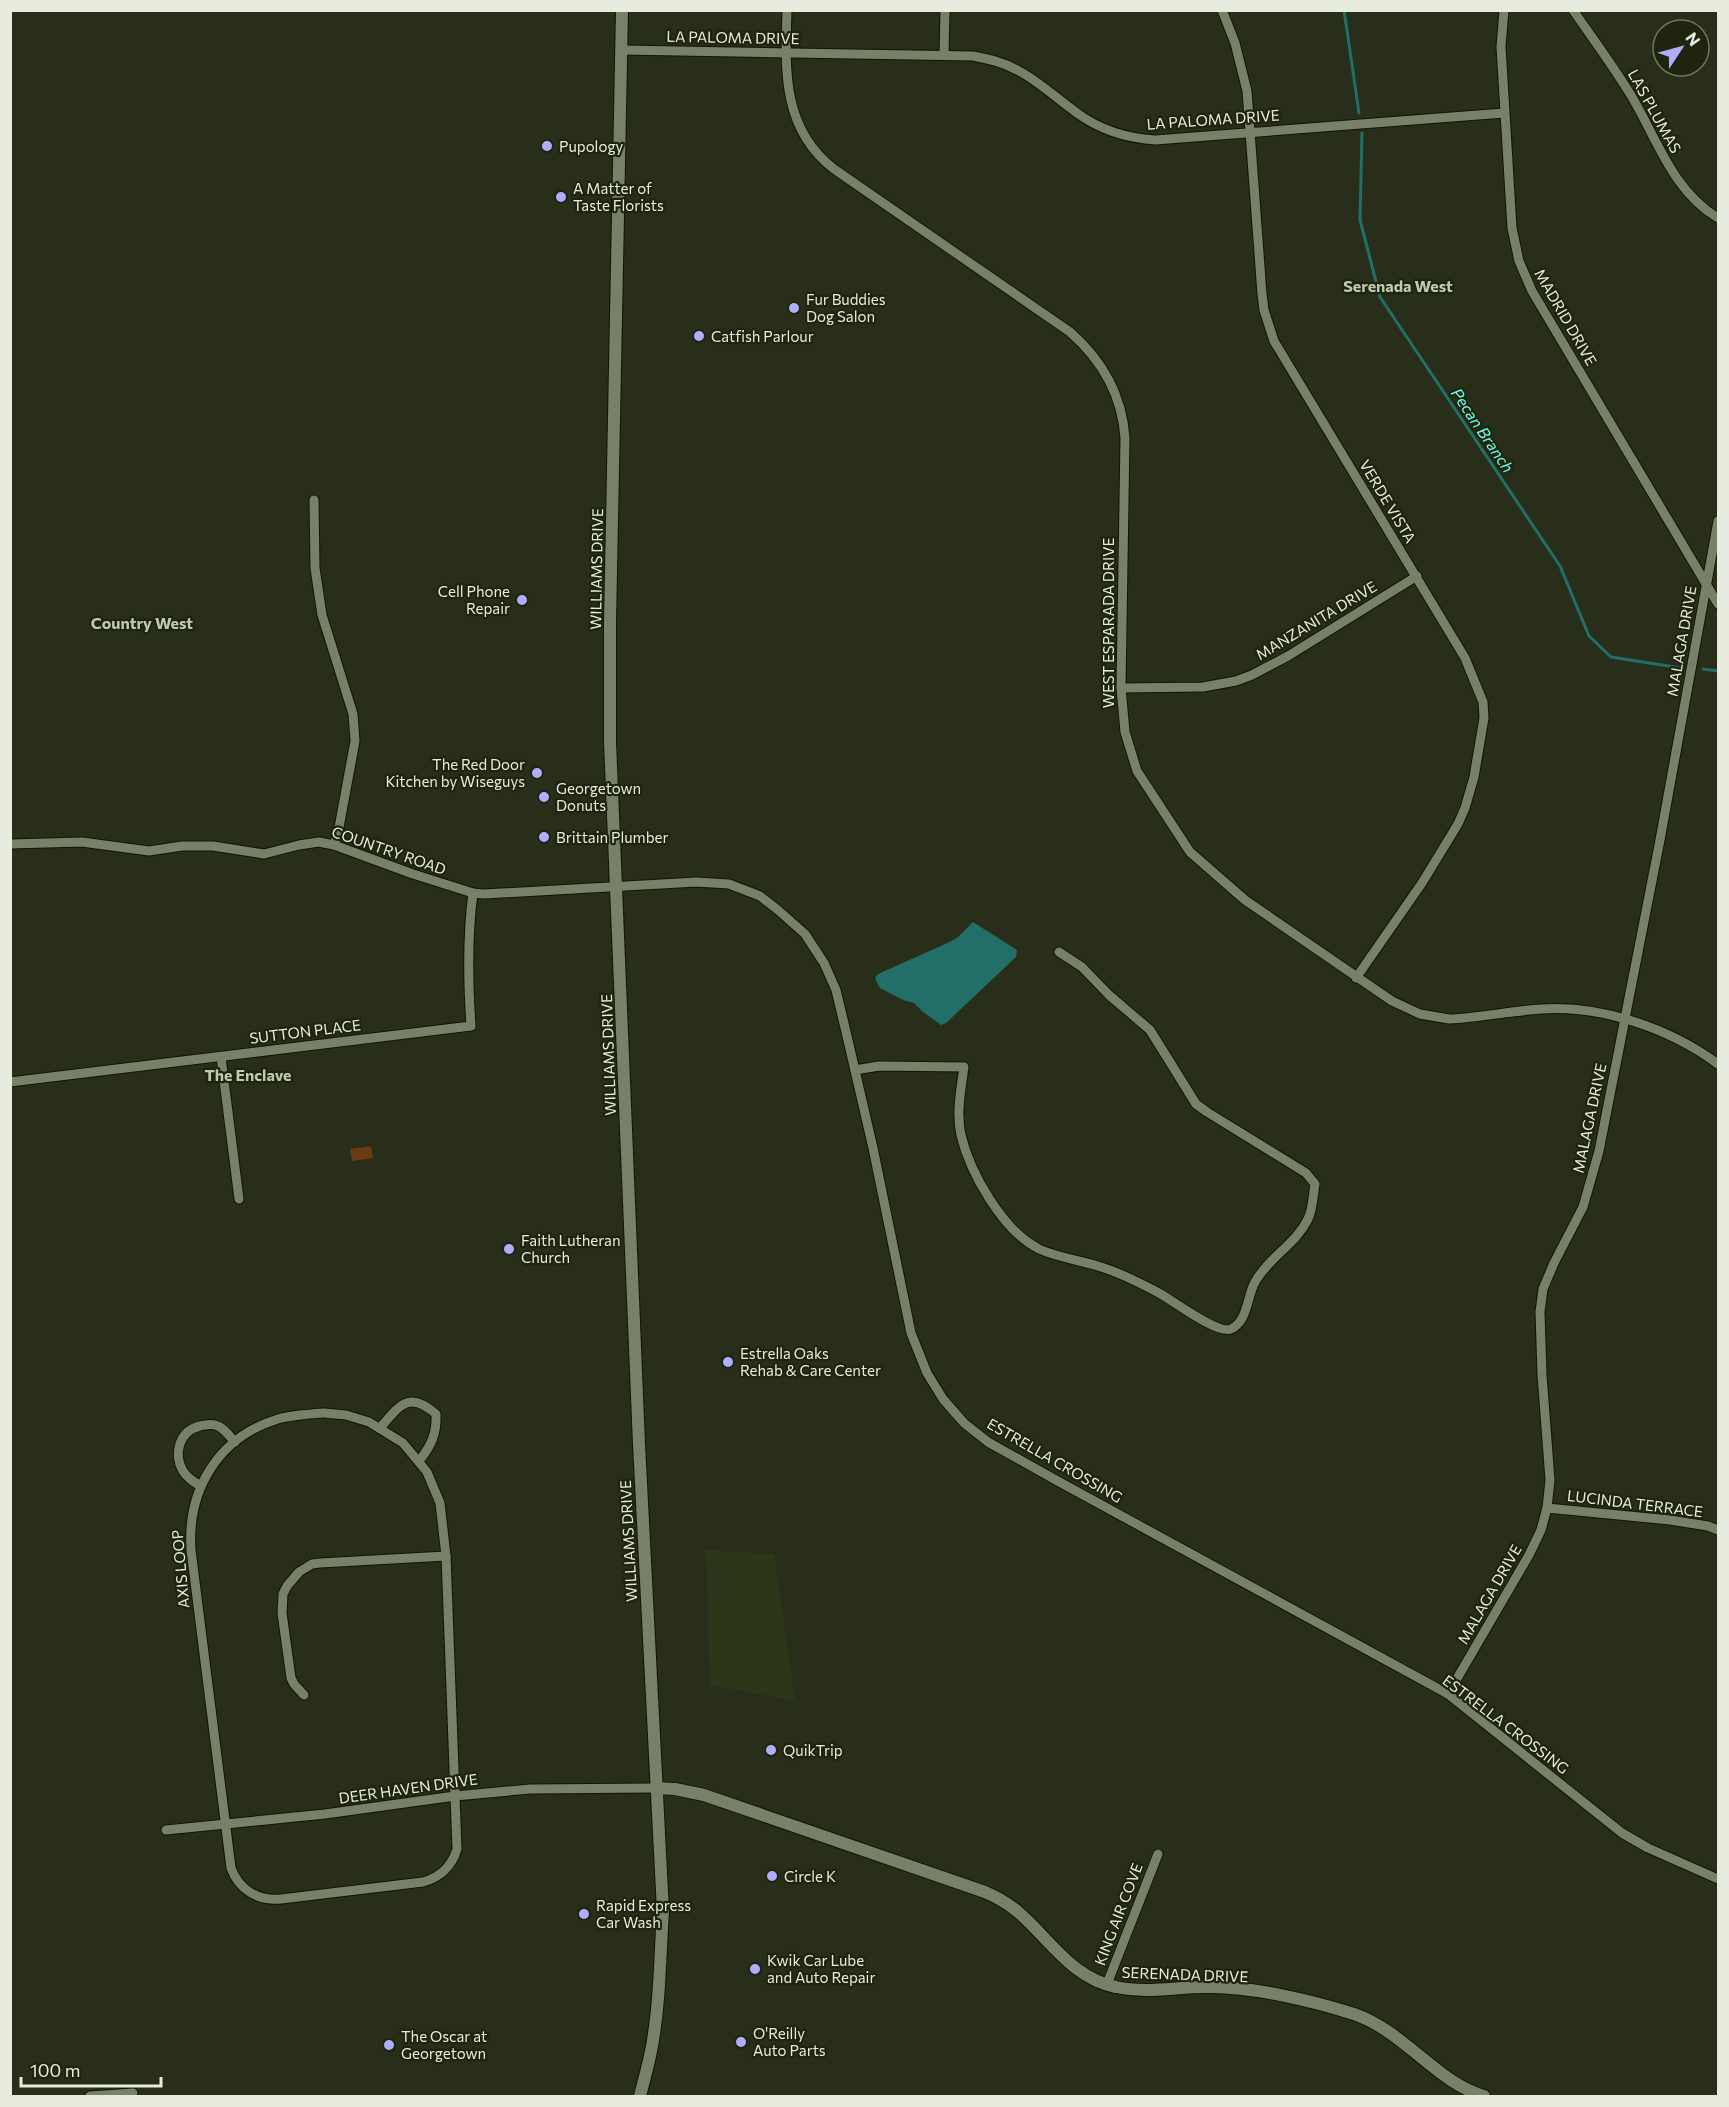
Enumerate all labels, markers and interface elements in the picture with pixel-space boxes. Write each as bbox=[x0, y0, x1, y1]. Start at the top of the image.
north arrow bbox=[1651, 18, 1711, 78]
street label: LA PALOMA DRIVE bbox=[666, 27, 800, 47]
text: N bbox=[1682, 28, 1705, 49]
street label: LAS PLUMAS bbox=[1625, 66, 1685, 156]
street label: LA PALOMA DRIVE bbox=[1146, 105, 1280, 133]
place label: Pupology bbox=[559, 137, 624, 155]
marker: Pupology bbox=[540, 139, 554, 153]
place label: A Matter of Taste Florists bbox=[573, 179, 664, 214]
marker: A Matter of Taste Florists bbox=[554, 190, 568, 204]
street label: MADRID DRIVE bbox=[1531, 266, 1601, 369]
district label: Serenada West bbox=[1343, 276, 1453, 295]
place label: Fur Buddies Dog Salon bbox=[806, 290, 886, 325]
marker: Fur Buddies Dog Salon bbox=[787, 301, 801, 315]
place label: Catfish Parlour bbox=[711, 327, 814, 345]
marker: Catfish Parlour bbox=[692, 329, 706, 343]
water label: Pecan Branch bbox=[1448, 384, 1518, 476]
street label: VERDE VISTA bbox=[1356, 456, 1420, 546]
street label: WILLIAMS DRIVE bbox=[586, 508, 606, 630]
street label: WEST ESPARADA DRIVE bbox=[1099, 538, 1117, 708]
street label: MANZANITA DRIVE bbox=[1252, 577, 1380, 663]
place label: Cell Phone Repair bbox=[438, 582, 510, 617]
street label: MALAGA DRIVE bbox=[1662, 584, 1700, 698]
marker: Cell Phone Repair bbox=[515, 593, 529, 607]
district label: Country West bbox=[91, 613, 193, 632]
place label: The Red Door Kitchen by Wiseguys bbox=[385, 755, 525, 790]
marker: The Red Door Kitchen by Wiseguys bbox=[530, 766, 544, 780]
place label: Georgetown Donuts bbox=[556, 779, 641, 814]
marker: Georgetown Donuts bbox=[537, 790, 551, 804]
street label: COUNTRY ROAD bbox=[329, 822, 449, 878]
place label: Brittain Plumber bbox=[556, 828, 668, 846]
marker: Brittain Plumber bbox=[537, 830, 551, 844]
street label: WILLIAMS DRIVE bbox=[597, 994, 619, 1116]
street label: SUTTON PLACE bbox=[248, 1015, 362, 1047]
street label: MALAGA DRIVE bbox=[1569, 1061, 1609, 1175]
district label: The Enclave bbox=[205, 1065, 291, 1084]
place label: Faith Lutheran Church bbox=[521, 1231, 621, 1266]
marker: Faith Lutheran Church bbox=[502, 1242, 516, 1256]
place label: Estrella Oaks Rehab & Care Center bbox=[740, 1344, 881, 1379]
marker: Estrella Oaks Rehab & Care Center bbox=[721, 1355, 735, 1369]
street label: ESTRELLA CROSSING bbox=[984, 1414, 1126, 1506]
street label: WILLIAMS DRIVE bbox=[616, 1480, 640, 1602]
street label: LUCINDA TERRACE bbox=[1566, 1486, 1704, 1520]
street label: AXIS LOOP bbox=[168, 1529, 192, 1609]
street label: MALAGA DRIVE bbox=[1453, 1541, 1525, 1647]
street label: ESTRELLA CROSSING bbox=[1440, 1671, 1572, 1777]
place label: QuikTrip bbox=[783, 1741, 843, 1759]
marker: QuikTrip bbox=[764, 1743, 778, 1757]
street label: DEER HAVEN DRIVE bbox=[337, 1769, 479, 1807]
street label: KING AIR COVE bbox=[1090, 1860, 1146, 1968]
place label: Circle K bbox=[784, 1867, 836, 1885]
marker: Circle K bbox=[765, 1869, 779, 1883]
place label: Rapid Express Car Wash bbox=[596, 1896, 691, 1931]
marker: Rapid Express Car Wash bbox=[577, 1907, 591, 1921]
place label: Kwik Car Lube and Auto Repair bbox=[767, 1951, 875, 1986]
marker: Kwik Car Lube and Auto Repair bbox=[748, 1962, 762, 1976]
street label: SERENADA DRIVE bbox=[1121, 1963, 1249, 1985]
place label: O'Reilly Auto Parts bbox=[753, 2024, 826, 2059]
place label: The Oscar at Georgetown bbox=[401, 2027, 487, 2062]
marker: O'Reilly Auto Parts bbox=[734, 2035, 748, 2049]
marker: The Oscar at Georgetown bbox=[382, 2038, 396, 2052]
scale bar bbox=[21, 2050, 160, 2088]
text: 100 m bbox=[30, 2059, 80, 2081]

